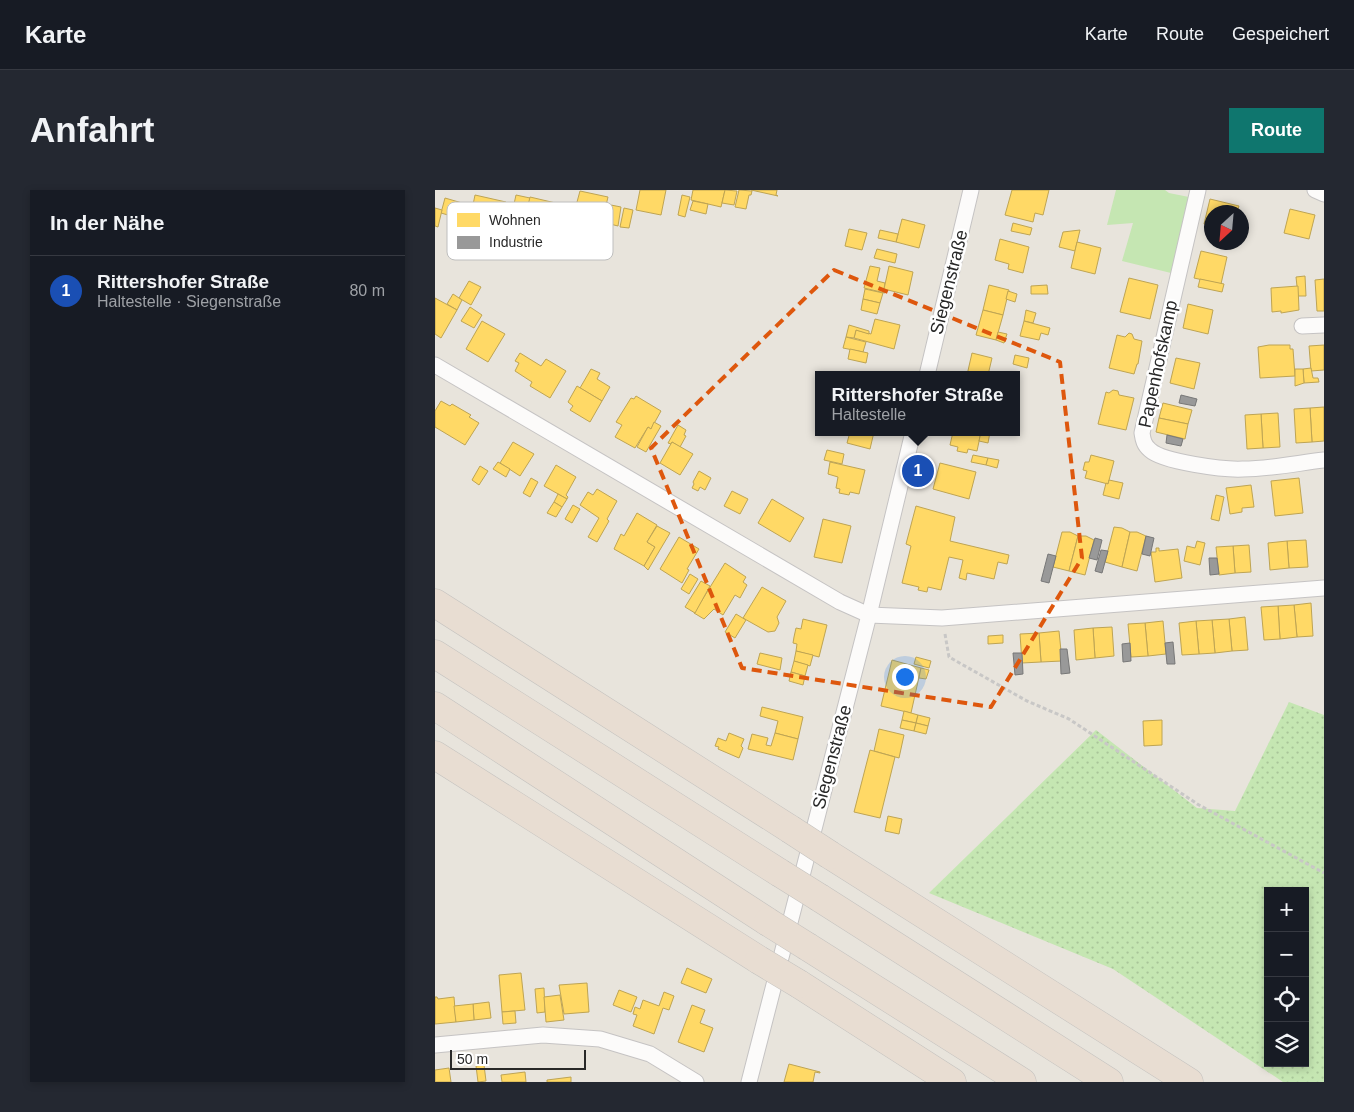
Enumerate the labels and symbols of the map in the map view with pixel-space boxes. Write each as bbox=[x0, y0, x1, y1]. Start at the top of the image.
legend bbox=[447, 202, 613, 260]
north arrow bbox=[1204, 205, 1249, 250]
text: Wohnen bbox=[489, 212, 541, 228]
street label: Siegenstraße bbox=[926, 228, 972, 336]
text: Industrie bbox=[489, 234, 543, 250]
street label: Papenhofskamp bbox=[1135, 298, 1181, 430]
pin: 1 bbox=[902, 452, 934, 490]
your location bbox=[892, 664, 918, 690]
street label: Siegenstraße bbox=[808, 703, 856, 811]
scale bar bbox=[450, 1047, 586, 1070]

